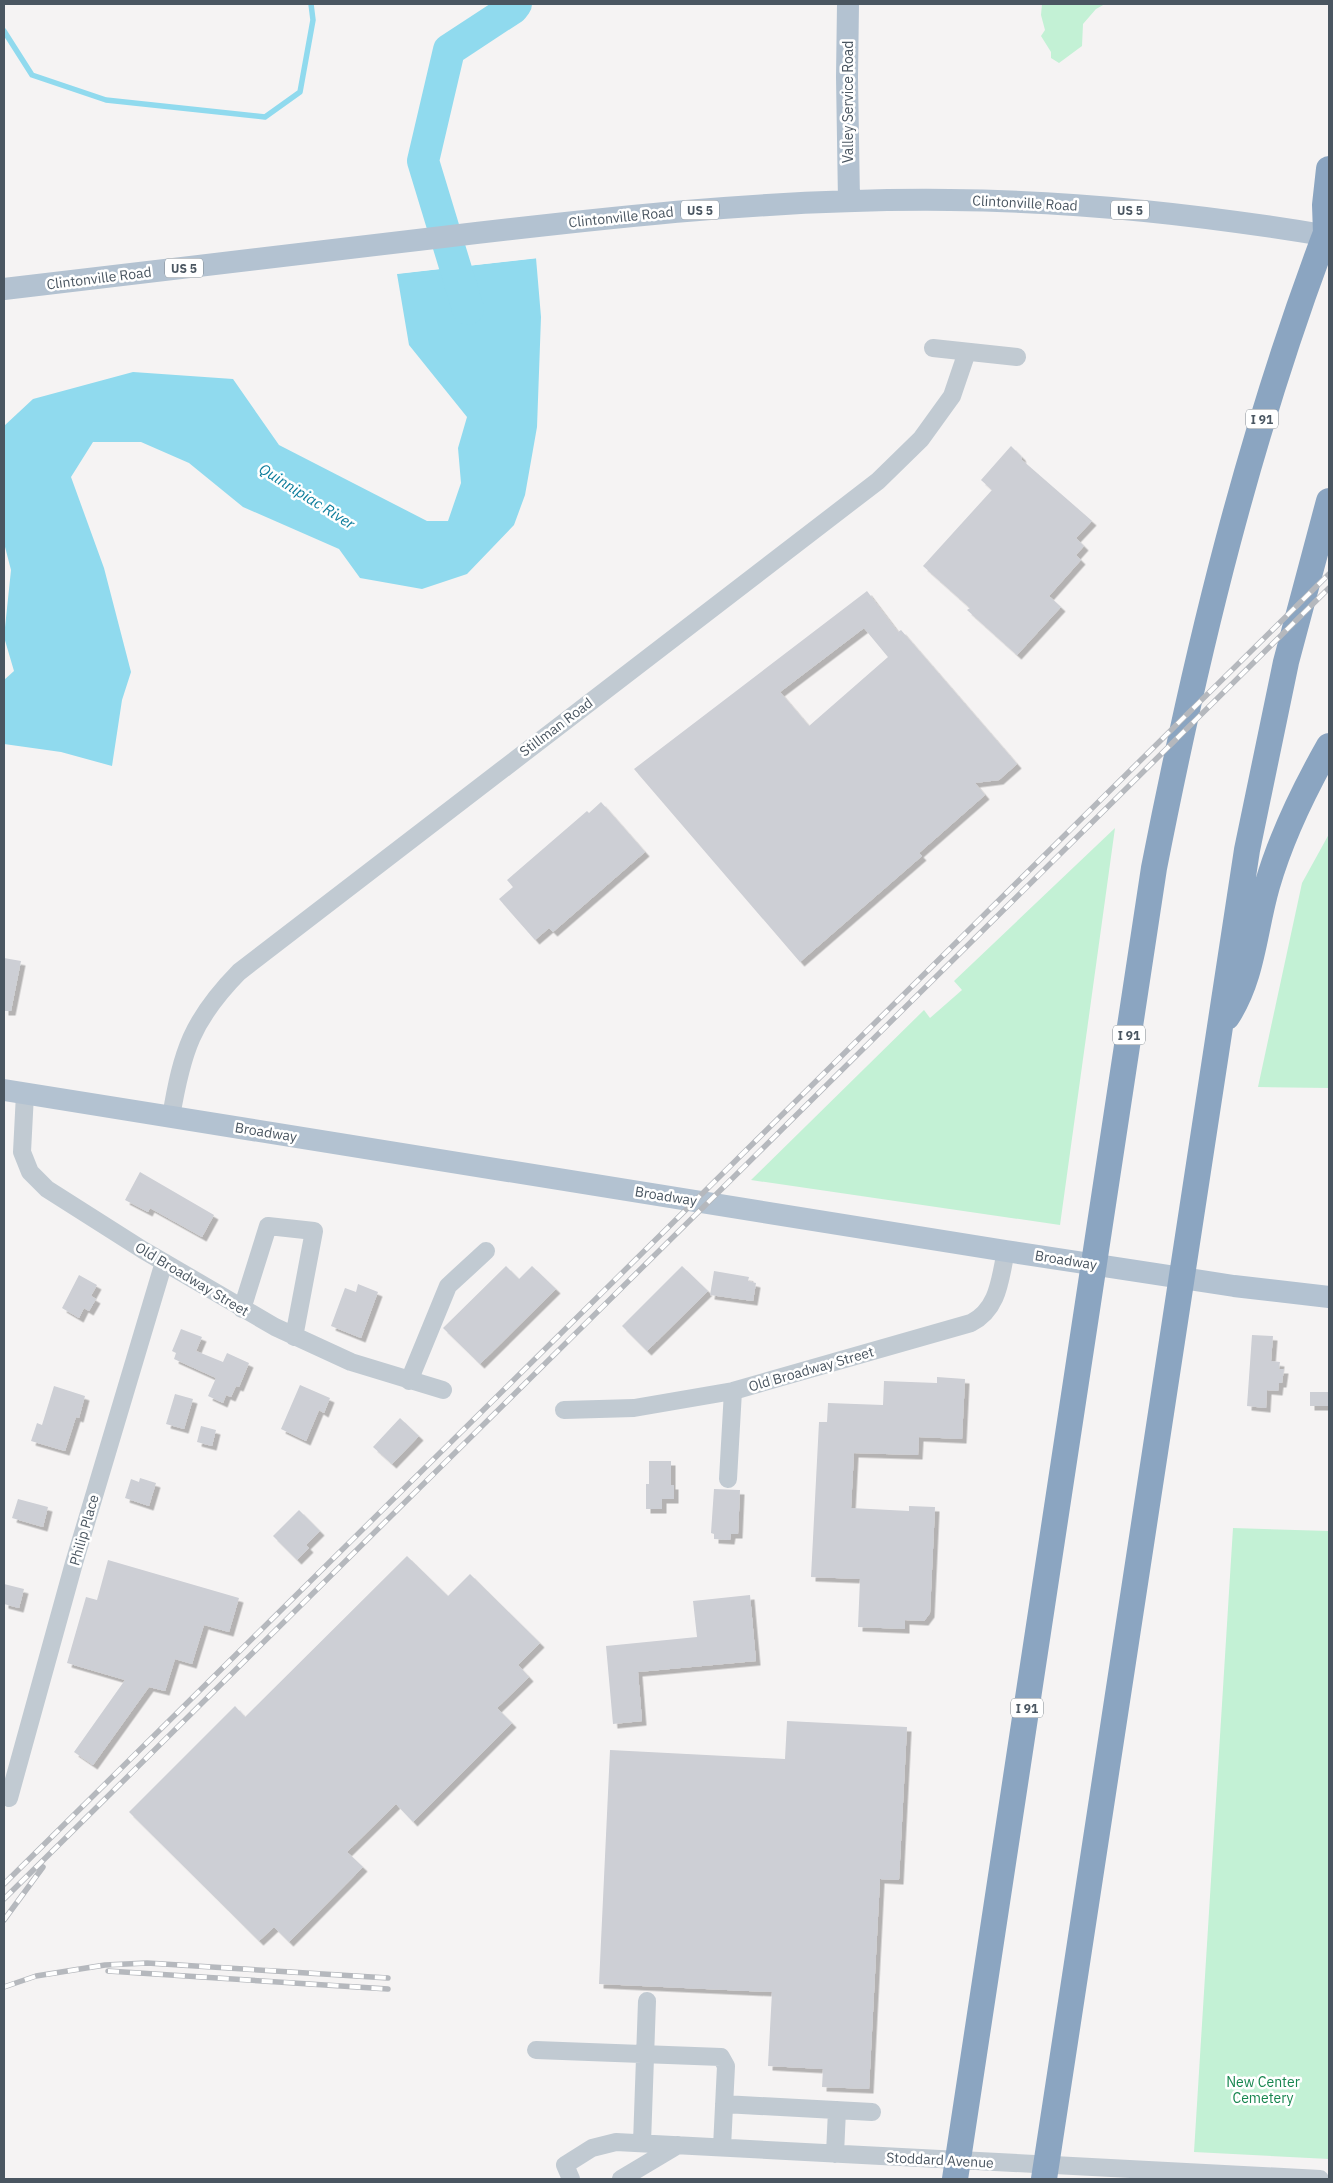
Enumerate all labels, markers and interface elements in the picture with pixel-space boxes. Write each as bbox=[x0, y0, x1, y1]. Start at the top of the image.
street label: Valley Service Road bbox=[839, 41, 857, 163]
street label: Clintonville Road bbox=[972, 191, 1078, 215]
road number: US 5 bbox=[681, 200, 719, 220]
road number: US 5 bbox=[1111, 200, 1149, 220]
street label: Clintonville Road bbox=[568, 203, 674, 231]
road number: US 5 bbox=[165, 258, 203, 278]
street label: Clintonville Road bbox=[45, 263, 153, 293]
road number: I 91 bbox=[1246, 409, 1278, 428]
water label: Quinnipiac River bbox=[256, 459, 359, 533]
street label: Stillman Road bbox=[516, 694, 596, 760]
road number: I 91 bbox=[1113, 1026, 1145, 1044]
street label: Broadway bbox=[234, 1118, 298, 1146]
street label: Broadway bbox=[634, 1182, 698, 1210]
street label: Old Broadway Street bbox=[132, 1238, 252, 1320]
street label: Broadway bbox=[1034, 1246, 1098, 1274]
street label: Old Broadway Street bbox=[746, 1342, 876, 1396]
street label: Philip Place bbox=[65, 1492, 103, 1568]
road number: I 91 bbox=[1011, 1699, 1043, 1718]
park label: New Center Cemetery bbox=[1226, 2073, 1300, 2107]
street label: Stoddard Avenue bbox=[886, 2148, 995, 2172]

